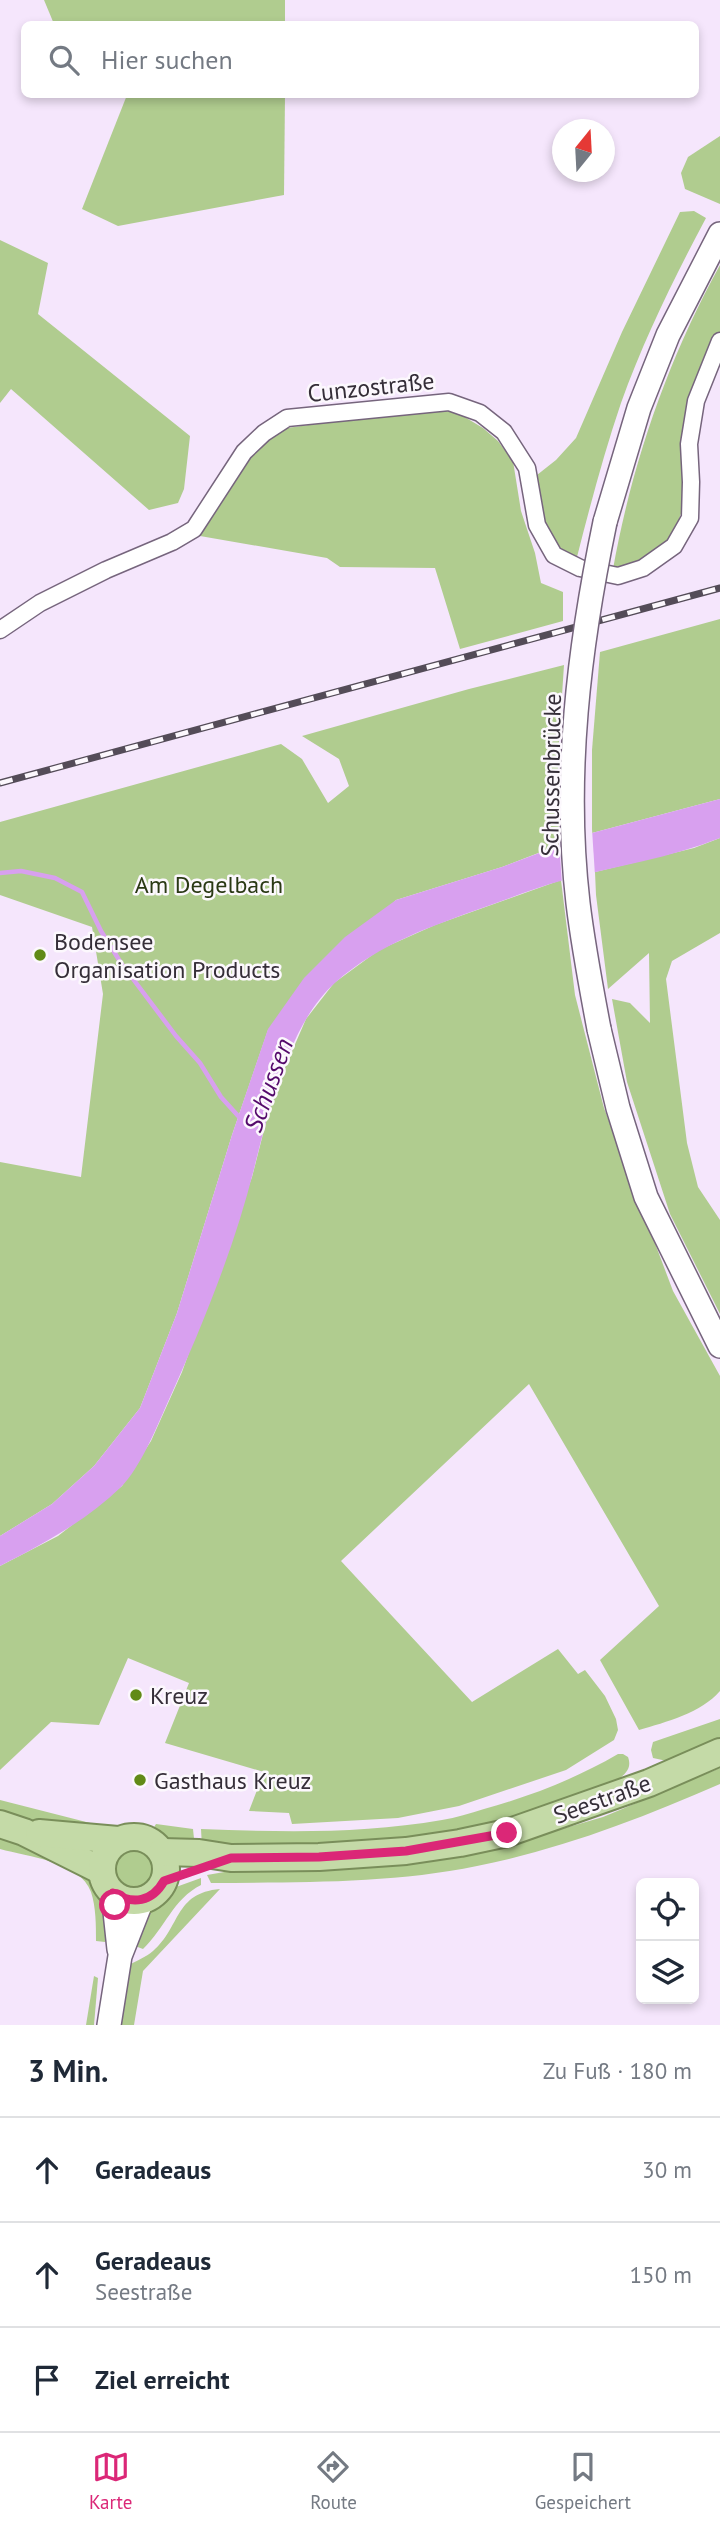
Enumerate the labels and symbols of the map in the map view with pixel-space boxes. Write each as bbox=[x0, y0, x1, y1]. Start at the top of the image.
north arrow bbox=[552, 119, 615, 182]
street label: Cunzostraße bbox=[306, 365, 436, 409]
street label: Schussenbrücke bbox=[534, 693, 568, 857]
park label: Am Degelbach bbox=[135, 869, 283, 900]
place label: Bodensee Organisation Products bbox=[54, 926, 280, 985]
marker: Bodensee Organisation Products bbox=[32, 947, 48, 963]
water label: Schussen bbox=[236, 1034, 300, 1136]
place label: Kreuz bbox=[150, 1680, 208, 1711]
marker: Kreuz bbox=[128, 1687, 144, 1703]
place label: Gasthaus Kreuz bbox=[154, 1765, 311, 1796]
street label: Seestraße bbox=[549, 1767, 655, 1831]
marker: Gasthaus Kreuz bbox=[132, 1772, 148, 1788]
route end bbox=[491, 1817, 522, 1848]
route start bbox=[99, 1889, 130, 1920]

